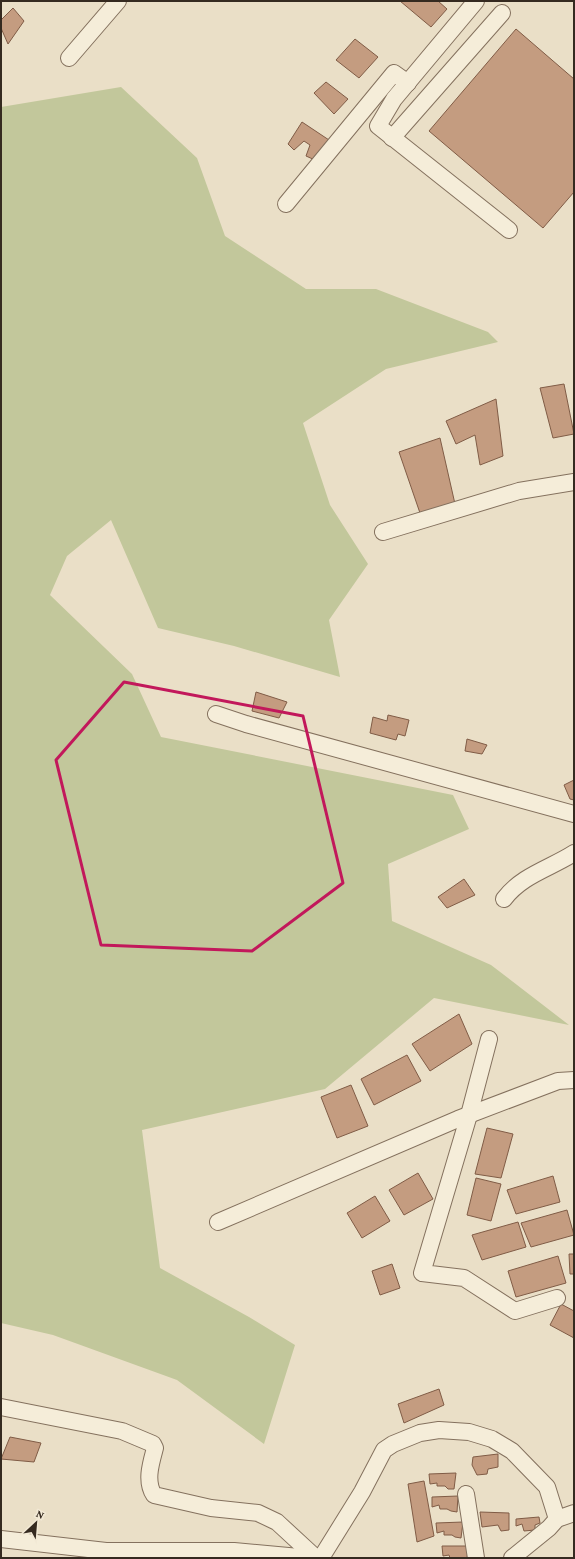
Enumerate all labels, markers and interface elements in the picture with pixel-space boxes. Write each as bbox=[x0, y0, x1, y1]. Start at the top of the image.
north arrow bbox=[16, 1503, 56, 1543]
text: N bbox=[34, 1507, 47, 1521]

